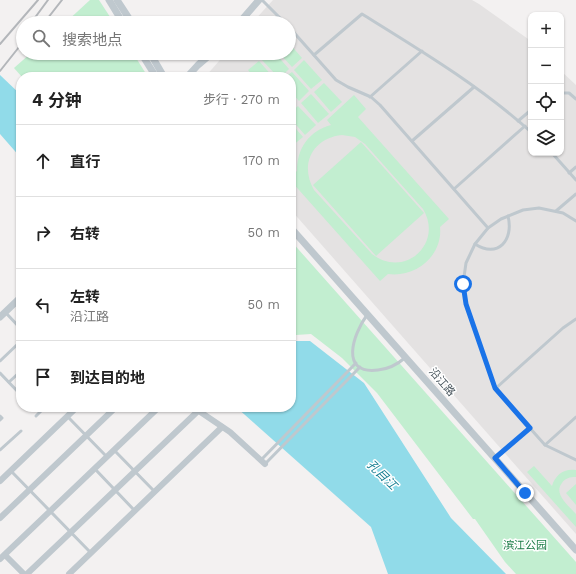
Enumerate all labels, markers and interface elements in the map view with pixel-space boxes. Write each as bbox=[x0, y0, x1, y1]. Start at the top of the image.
map controls bbox=[528, 12, 564, 156]
button: + bbox=[528, 12, 564, 48]
search box bbox=[16, 16, 296, 60]
icon: search bbox=[30, 27, 52, 49]
text: 搜索地点 bbox=[62, 31, 122, 49]
button: − bbox=[528, 48, 564, 84]
button: locate bbox=[528, 84, 564, 120]
text: 4 分钟 bbox=[32, 90, 82, 110]
text: 步行 · 270 m bbox=[203, 92, 280, 107]
button: layers bbox=[528, 120, 564, 156]
icon: ahead bbox=[32, 150, 54, 172]
text: 直行 bbox=[70, 153, 100, 171]
text: 170 m bbox=[243, 153, 280, 168]
icon: right bbox=[32, 222, 54, 244]
text: 右转 bbox=[70, 225, 100, 243]
text: 50 m bbox=[248, 225, 280, 240]
route start bbox=[454, 275, 472, 293]
text: 左转 bbox=[70, 288, 100, 306]
icon: left bbox=[32, 294, 54, 316]
text: 50 m bbox=[248, 297, 280, 312]
text: 沿江路 bbox=[70, 309, 109, 324]
street label: 沿江路 bbox=[426, 365, 458, 399]
icon: arrive bbox=[32, 366, 54, 388]
text: 到达目的地 bbox=[70, 369, 145, 387]
water label: 孔目江 bbox=[364, 457, 401, 494]
route end bbox=[516, 484, 534, 502]
park label: 滨江公园 bbox=[503, 539, 547, 552]

